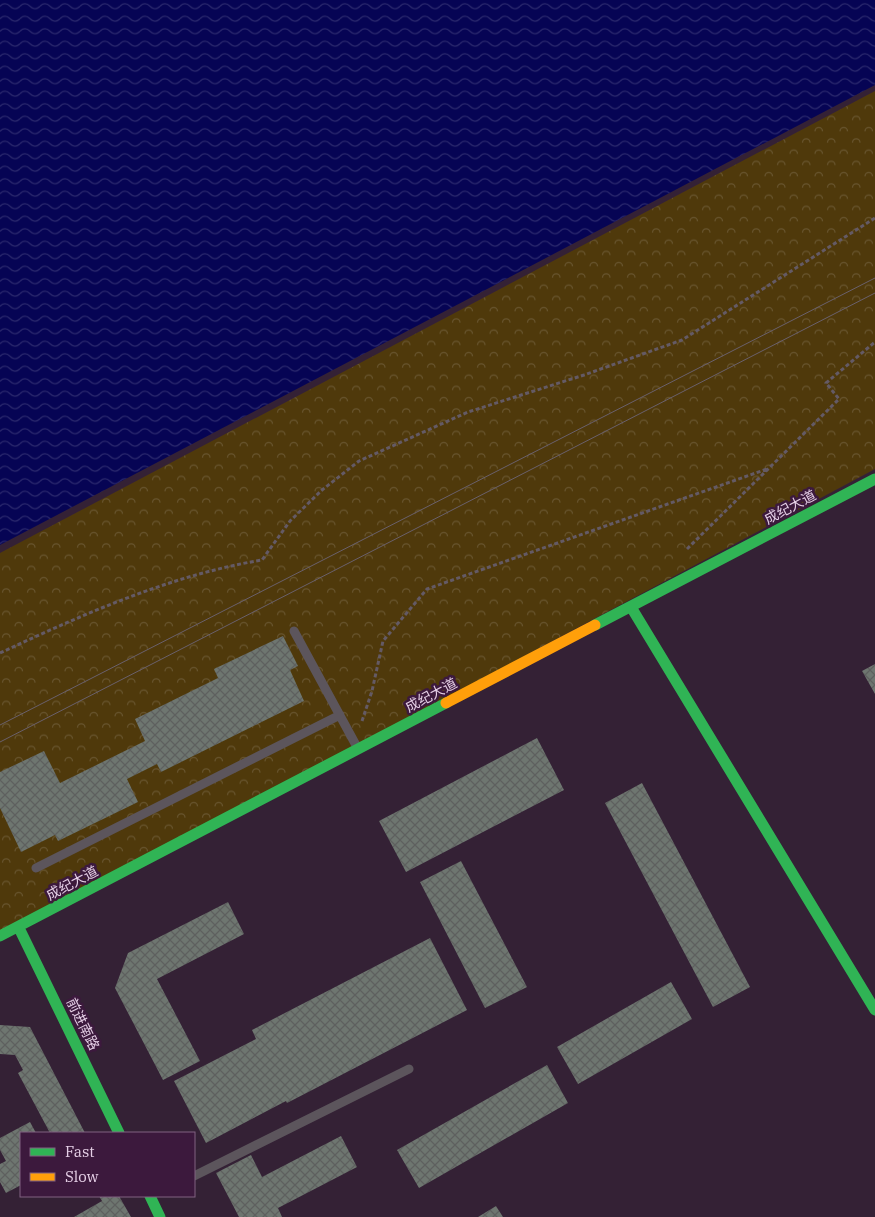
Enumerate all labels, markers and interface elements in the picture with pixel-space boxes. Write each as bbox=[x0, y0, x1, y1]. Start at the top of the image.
street label: 成纪大道 bbox=[761, 486, 819, 528]
street label: 成纪大道 bbox=[402, 674, 460, 716]
street label: 成纪大道 bbox=[43, 862, 101, 904]
street label: 前进南路 bbox=[63, 995, 103, 1053]
legend bbox=[20, 1132, 195, 1197]
text: Fast bbox=[65, 1142, 95, 1161]
text: Slow bbox=[65, 1167, 99, 1186]

